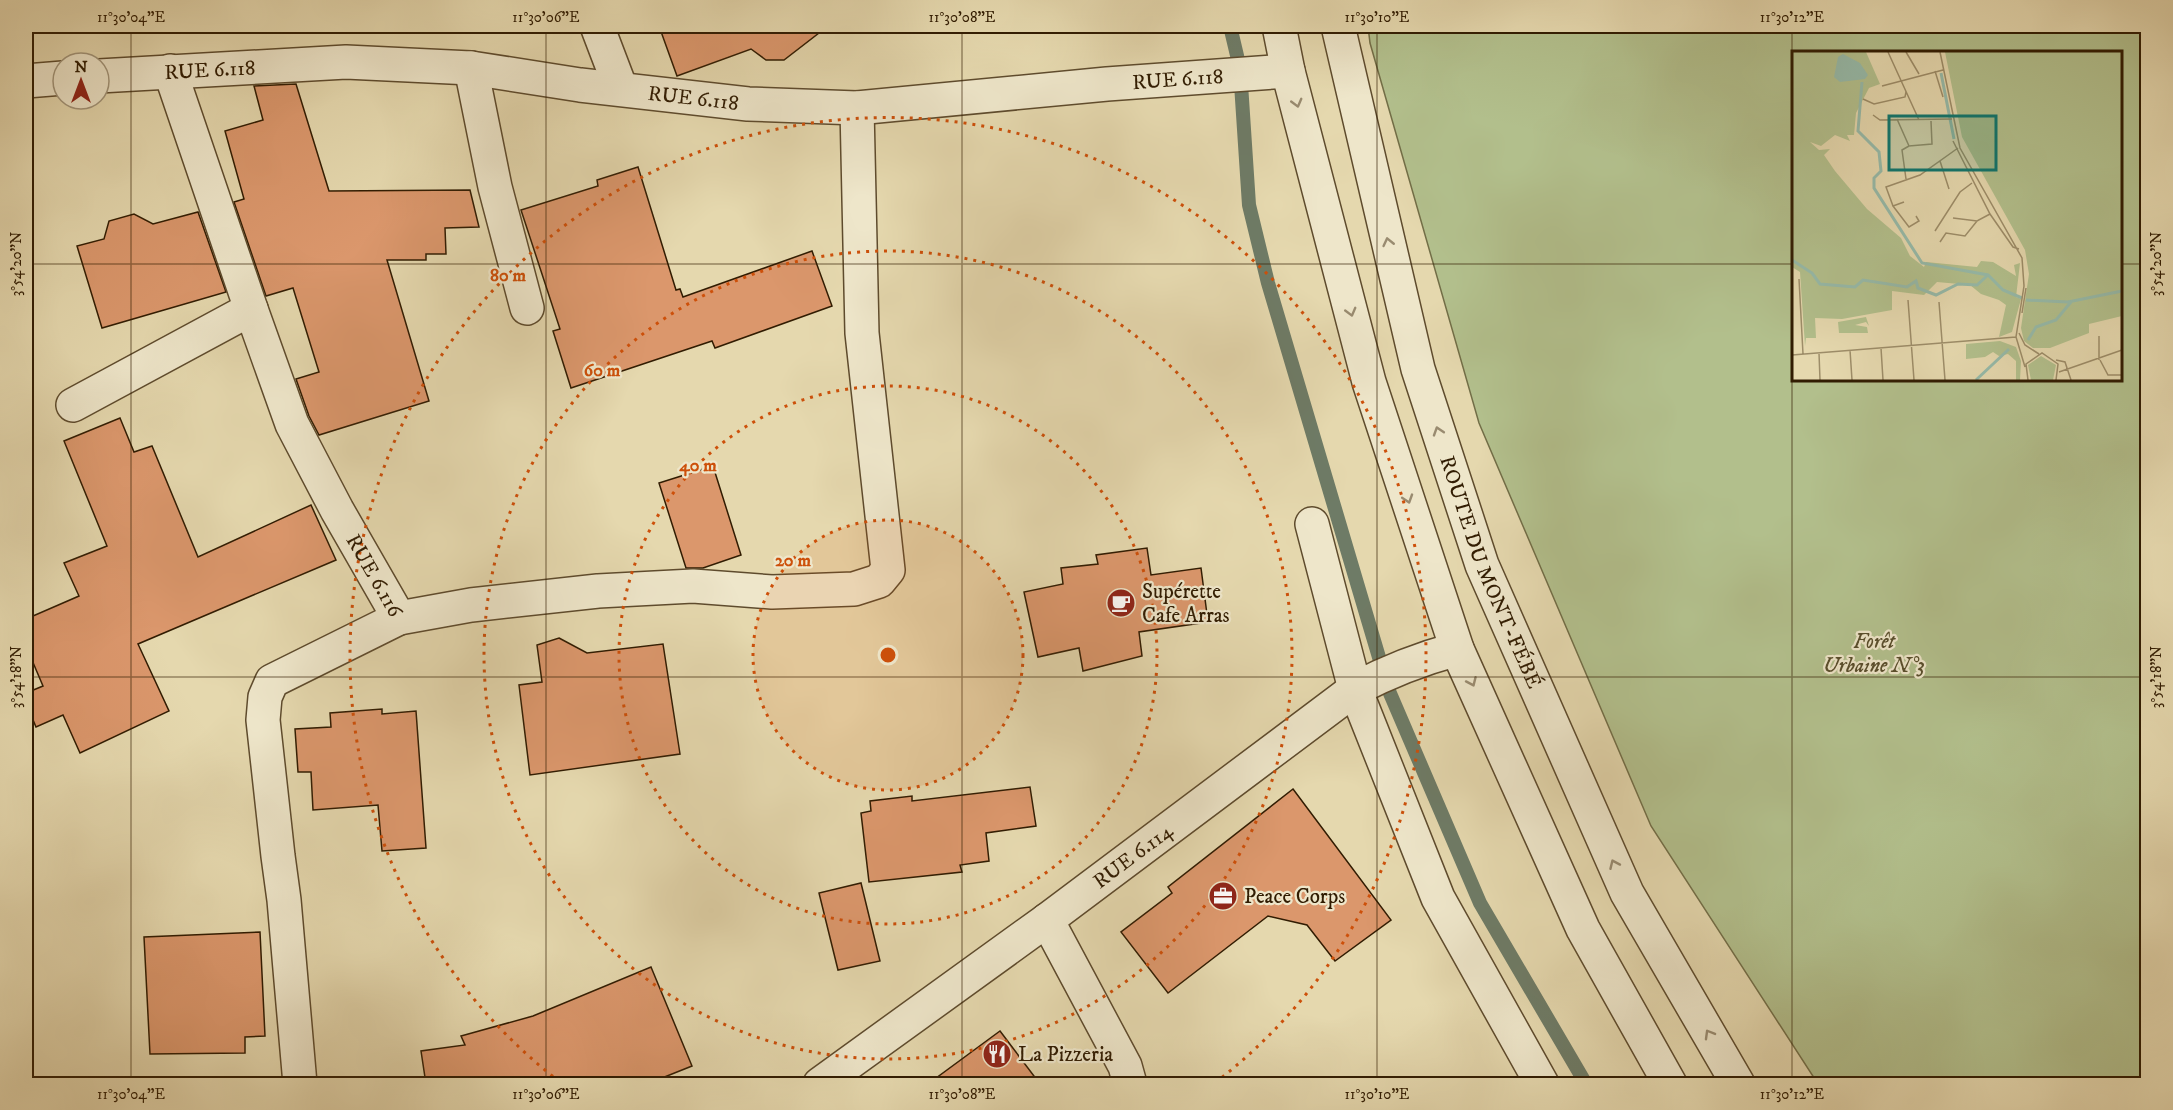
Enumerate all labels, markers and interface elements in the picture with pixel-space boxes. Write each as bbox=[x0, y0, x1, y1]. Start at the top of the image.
text: 11°30'04"E bbox=[97, 8, 165, 27]
text: 11°30'06"E bbox=[512, 8, 580, 27]
text: 11°30'08"E bbox=[929, 8, 996, 27]
text: 11°30'10"E bbox=[1345, 8, 1410, 27]
text: 11°30'12"E bbox=[1760, 8, 1825, 27]
north arrow bbox=[51, 51, 111, 111]
inset map bbox=[1792, 51, 2122, 381]
street label: RUE 6.118 bbox=[164, 55, 256, 86]
text: N bbox=[74, 57, 88, 77]
street label: RUE 6.118 bbox=[1131, 64, 1224, 96]
street label: RUE 6.118 bbox=[647, 81, 740, 117]
one-way arrow bbox=[1289, 98, 1302, 108]
text: 3°54'20"N bbox=[7, 232, 26, 296]
text: 3°54'20"N bbox=[2147, 232, 2166, 296]
one-way arrow bbox=[1382, 238, 1395, 248]
text: 80 m bbox=[490, 265, 527, 287]
one-way arrow bbox=[1344, 306, 1356, 317]
text: 60 m bbox=[584, 360, 621, 382]
one-way arrow bbox=[1432, 426, 1445, 437]
street label: ROUTE DU MONT-FÉBÉ bbox=[1433, 453, 1548, 693]
text: 40 m bbox=[678, 455, 717, 477]
one-way arrow bbox=[1400, 493, 1413, 504]
street label: RUE 6.116 bbox=[340, 530, 408, 623]
text: 20 m bbox=[775, 550, 811, 572]
place label: Supérette Cafe Arras bbox=[1142, 579, 1230, 629]
cafe icon: Supérette Cafe Arras bbox=[1105, 587, 1137, 619]
park label: Forêt Urbaine N°3 bbox=[1823, 629, 1925, 679]
centre of rings bbox=[878, 645, 898, 665]
text: 3°54'18"N bbox=[7, 646, 26, 708]
text: 3°54'18"N bbox=[2147, 646, 2166, 708]
one-way arrow bbox=[1465, 676, 1477, 687]
street label: RUE 6.114 bbox=[1088, 818, 1179, 895]
one-way arrow bbox=[1609, 859, 1621, 870]
office icon: Peace Corps bbox=[1207, 880, 1239, 912]
place label: Peace Corps bbox=[1244, 884, 1345, 910]
one-way arrow bbox=[1704, 1030, 1716, 1040]
restaurant icon: La Pizzeria bbox=[981, 1038, 1013, 1070]
place label: La Pizzeria bbox=[1018, 1042, 1113, 1068]
text: 11°30'04"E bbox=[97, 1085, 165, 1104]
text: 11°30'06"E bbox=[512, 1085, 580, 1104]
text: 11°30'08"E bbox=[929, 1085, 996, 1104]
text: 11°30'10"E bbox=[1345, 1085, 1410, 1104]
text: 11°30'12"E bbox=[1760, 1085, 1825, 1104]

